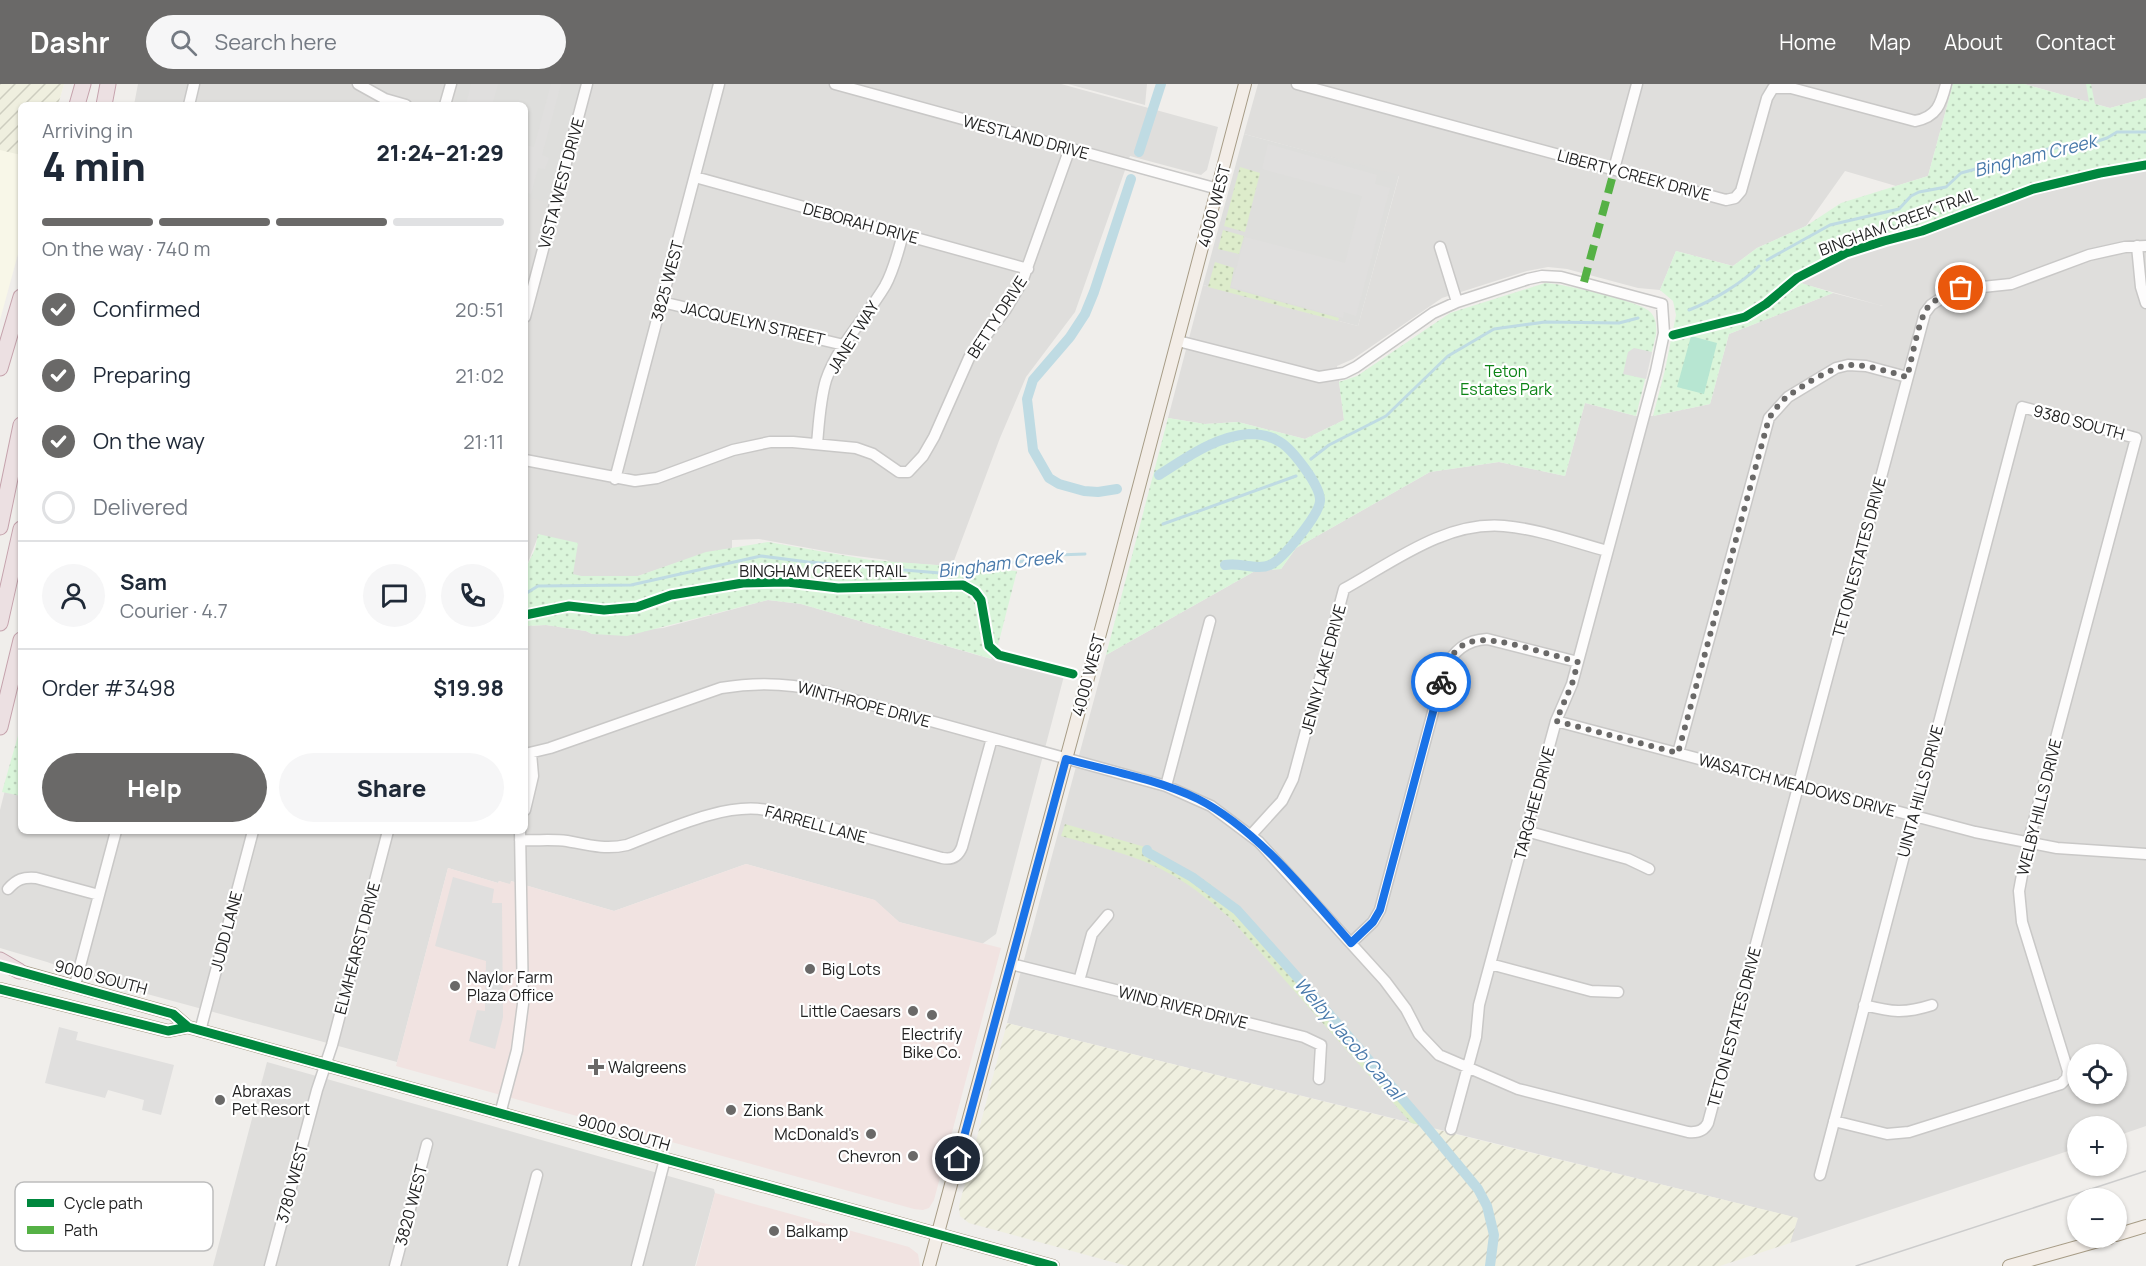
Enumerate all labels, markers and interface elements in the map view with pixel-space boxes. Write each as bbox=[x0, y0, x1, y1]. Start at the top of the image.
search box bbox=[146, 15, 566, 69]
text: Dashr bbox=[30, 23, 110, 61]
icon: search bbox=[167, 26, 200, 59]
text: Search here bbox=[215, 27, 337, 57]
text: Home bbox=[1779, 28, 1836, 56]
text: Map bbox=[1869, 28, 1911, 56]
text: About bbox=[1944, 28, 2003, 56]
text: Contact bbox=[2036, 28, 2116, 56]
street label: WESTLAND DRIVE bbox=[961, 110, 1091, 164]
street label: VISTA WEST DRIVE bbox=[533, 115, 589, 251]
text: Arriving in bbox=[42, 117, 133, 144]
water label: Bingham Creek bbox=[1971, 127, 2102, 182]
text: 21:24–21:29 bbox=[377, 138, 504, 168]
text: 4 min bbox=[42, 139, 146, 193]
street label: LIBERTY CREEK DRIVE bbox=[1555, 144, 1713, 206]
street label: 4000 WEST bbox=[1192, 162, 1236, 250]
street label: BINGHAM CREEK TRAIL bbox=[1816, 183, 1980, 261]
street label: DEBORAH DRIVE bbox=[801, 197, 921, 249]
text: On the way · 740 m bbox=[42, 235, 210, 262]
street label: 3825 WEST bbox=[646, 238, 688, 324]
pin bbox=[1935, 262, 1986, 313]
street label: BETTY DRIVE bbox=[962, 271, 1032, 363]
icon: bag bbox=[1944, 271, 1977, 304]
icon: check bbox=[42, 293, 75, 326]
text: Confirmed bbox=[93, 294, 201, 324]
text: 20:51 bbox=[455, 296, 504, 323]
street label: JACQUELYN STREET bbox=[679, 296, 828, 350]
street label: JANET WAY bbox=[822, 297, 884, 377]
icon: check bbox=[42, 359, 75, 392]
text: Preparing bbox=[93, 360, 191, 390]
park label: Teton Estates Park bbox=[1460, 360, 1553, 400]
text: 21:02 bbox=[455, 362, 504, 389]
street label: 9380 SOUTH bbox=[2031, 399, 2127, 445]
icon: check bbox=[42, 425, 75, 458]
text: On the way bbox=[93, 426, 205, 456]
text: 21:11 bbox=[463, 428, 504, 455]
street label: TETON ESTATES DRIVE bbox=[1827, 474, 1891, 640]
text: Delivered bbox=[93, 492, 188, 522]
water label: Bingham Creek bbox=[936, 543, 1067, 583]
street label: BINGHAM CREEK TRAIL bbox=[739, 560, 907, 582]
button: person bbox=[42, 564, 105, 627]
button: chat bbox=[363, 564, 426, 627]
button: phone bbox=[441, 564, 504, 627]
text: Sam bbox=[120, 567, 167, 597]
text: Courier · 4.7 bbox=[120, 597, 228, 624]
street label: JENNY LAKE DRIVE bbox=[1295, 602, 1351, 736]
street label: 4000 WEST bbox=[1066, 631, 1110, 719]
courier bbox=[1411, 652, 1471, 712]
icon: bike bbox=[1425, 666, 1458, 699]
text: Order #3498 bbox=[42, 673, 175, 703]
text: $19.98 bbox=[433, 673, 504, 703]
street label: WINTHROPE DRIVE bbox=[795, 676, 933, 732]
street label: UINTA HILLS DRIVE bbox=[1892, 723, 1948, 859]
street label: WELBY HILLS DRIVE bbox=[2011, 736, 2067, 878]
street label: TARGHEE DRIVE bbox=[1508, 744, 1560, 862]
street label: WASATCH MEADOWS DRIVE bbox=[1696, 748, 1898, 822]
button: Help bbox=[42, 753, 267, 822]
button: Share bbox=[279, 753, 504, 822]
street label: FARRELL LANE bbox=[763, 800, 869, 848]
street label: ELMHEARST DRIVE bbox=[329, 879, 385, 1017]
street label: JUDD LANE bbox=[205, 889, 247, 973]
street label: TETON ESTATES DRIVE bbox=[1702, 944, 1766, 1110]
street label: 9000 SOUTH bbox=[52, 954, 150, 1000]
place label: Big Lots bbox=[822, 958, 881, 980]
marker: Big Lots bbox=[803, 962, 817, 976]
place label: Naylor Farm Plaza Office bbox=[467, 966, 554, 1006]
water label: Welby Jacob Canal bbox=[1289, 972, 1411, 1106]
marker: Naylor Farm Plaza Office bbox=[448, 979, 462, 993]
street label: WIND RIVER DRIVE bbox=[1116, 980, 1250, 1034]
place label: Little Caesars bbox=[800, 1000, 901, 1022]
marker: Little Caesars bbox=[906, 1004, 920, 1018]
marker: Electrify Bike Co. bbox=[925, 1008, 939, 1022]
place label: Electrify Bike Co. bbox=[901, 1023, 963, 1063]
map controls bbox=[2067, 1044, 2127, 1248]
button: locate bbox=[2067, 1044, 2127, 1104]
place label: Walgreens bbox=[608, 1056, 686, 1078]
marker: Walgreens bbox=[589, 1060, 603, 1074]
place label: Abraxas Pet Resort bbox=[232, 1080, 310, 1120]
marker: Abraxas Pet Resort bbox=[213, 1093, 227, 1107]
place label: Zions Bank bbox=[743, 1099, 824, 1121]
marker: Zions Bank bbox=[724, 1103, 738, 1117]
street label: 9000 SOUTH bbox=[575, 1108, 673, 1156]
button: + bbox=[2067, 1116, 2127, 1176]
place label: McDonald's bbox=[774, 1123, 859, 1145]
marker: McDonald's bbox=[864, 1127, 878, 1141]
pin bbox=[932, 1133, 983, 1184]
street label: 3780 WEST bbox=[271, 1140, 313, 1226]
icon: home bbox=[941, 1142, 974, 1175]
place label: Chevron bbox=[838, 1145, 901, 1167]
marker: Chevron bbox=[906, 1149, 920, 1163]
street label: 3820 WEST bbox=[390, 1161, 433, 1248]
legend bbox=[15, 1182, 213, 1251]
button: − bbox=[2067, 1188, 2127, 1248]
text: Cycle path bbox=[64, 1192, 143, 1214]
text: Path bbox=[64, 1219, 98, 1241]
place label: Balkamp bbox=[786, 1220, 848, 1242]
marker: Balkamp bbox=[767, 1224, 781, 1238]

